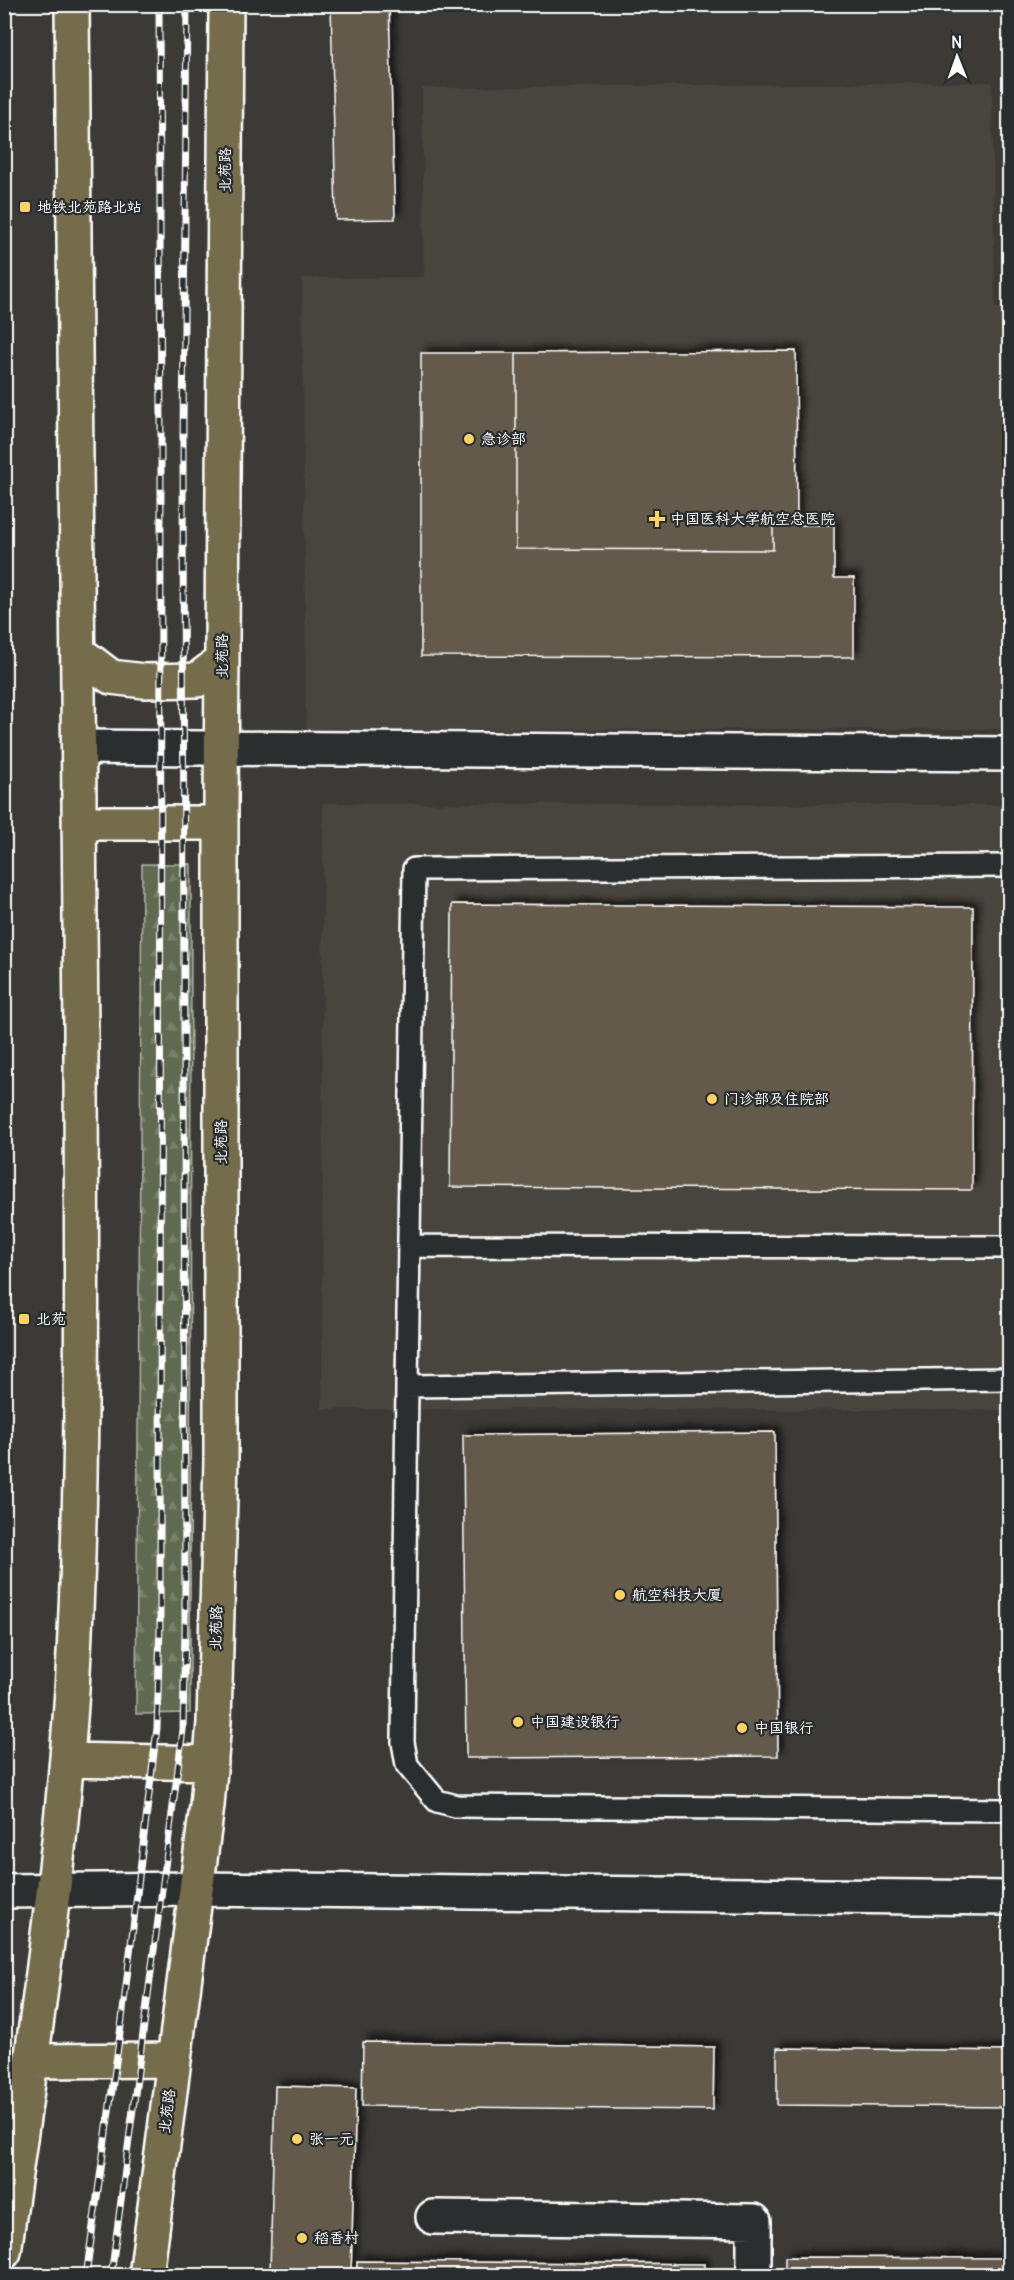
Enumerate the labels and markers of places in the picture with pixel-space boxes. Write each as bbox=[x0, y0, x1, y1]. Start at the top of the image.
place label: 地铁北苑路北站 bbox=[37, 197, 142, 216]
marker: 地铁北苑路北站 bbox=[18, 200, 32, 214]
place label: 急诊部 bbox=[481, 429, 526, 448]
marker: 急诊部 bbox=[462, 432, 476, 446]
place label: 中国医科大学航空总医院 bbox=[670, 509, 835, 528]
marker: 中国医科大学航空总医院 bbox=[648, 510, 666, 528]
place label: 门诊部及住院部 bbox=[724, 1089, 829, 1108]
marker: 门诊部及住院部 bbox=[705, 1092, 719, 1106]
place label: 北苑 bbox=[36, 1309, 66, 1328]
marker: 北苑 bbox=[17, 1312, 31, 1326]
place label: 航空科技大厦 bbox=[632, 1585, 722, 1604]
marker: 航空科技大厦 bbox=[613, 1588, 627, 1602]
place label: 中国建设银行 bbox=[530, 1712, 620, 1731]
marker: 中国建设银行 bbox=[511, 1715, 525, 1729]
place label: 中国银行 bbox=[754, 1718, 814, 1737]
marker: 中国银行 bbox=[735, 1721, 749, 1735]
place label: 张一元 bbox=[309, 2129, 354, 2148]
marker: 张一元 bbox=[290, 2132, 304, 2146]
place label: 稻香村 bbox=[314, 2228, 359, 2247]
marker: 稻香村 bbox=[295, 2231, 309, 2245]

